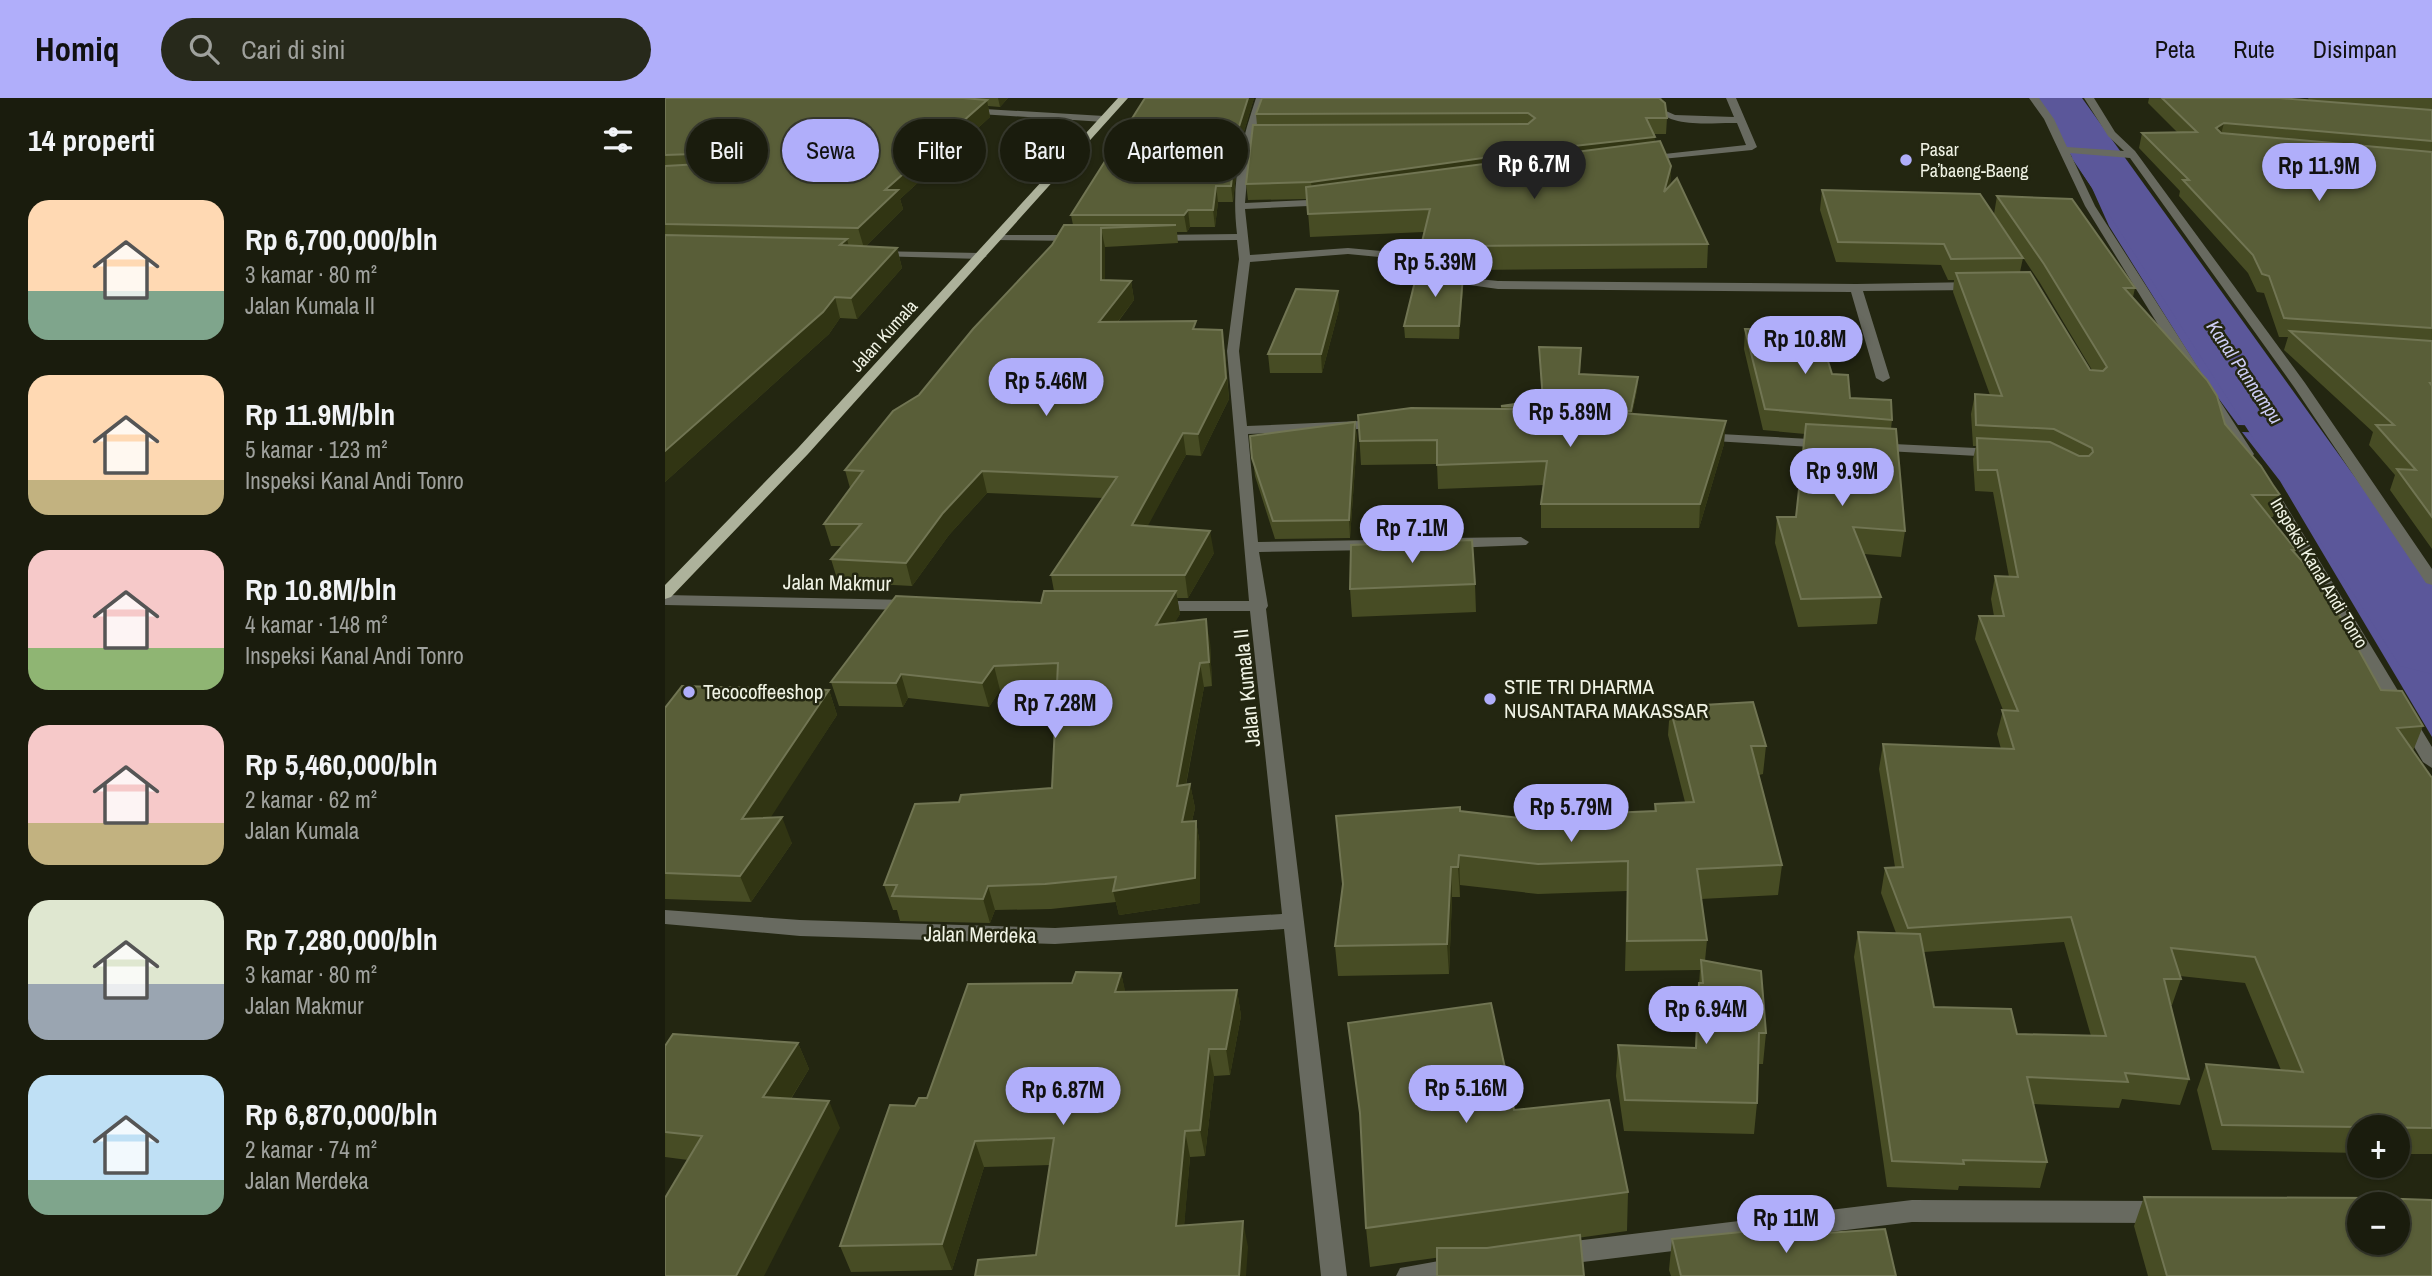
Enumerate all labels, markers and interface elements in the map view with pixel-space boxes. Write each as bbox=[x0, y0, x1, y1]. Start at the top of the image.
search box bbox=[161, 18, 651, 81]
text: Homiq bbox=[35, 27, 119, 71]
icon: search bbox=[185, 30, 223, 68]
text: Cari di sini bbox=[241, 32, 345, 67]
text: Peta bbox=[2155, 33, 2195, 65]
text: Rute bbox=[2233, 33, 2275, 65]
text: Disimpan bbox=[2313, 33, 2397, 65]
chip: Beli bbox=[686, 119, 768, 182]
chip: Sewa bbox=[782, 119, 879, 182]
chip: Filter bbox=[893, 119, 986, 182]
chip: Baru bbox=[1000, 119, 1090, 182]
chip: Apartemen bbox=[1104, 119, 1248, 182]
text: 14 properti bbox=[28, 120, 155, 160]
icon: filters bbox=[599, 121, 637, 159]
place label: Pasar Paʼbaeng-Baeng bbox=[1920, 137, 2029, 183]
pin: Rp 6.7M bbox=[1469, 141, 1599, 201]
pin: Rp 11.9M bbox=[2247, 144, 2391, 203]
text: Rp 6.7M bbox=[1498, 148, 1570, 179]
text: Rp 11.9M bbox=[2278, 150, 2360, 181]
marker: Pasar Paʼbaeng-Baeng bbox=[1898, 152, 1914, 168]
text: Rp 6,700,000/bln bbox=[245, 219, 438, 259]
icon: home bbox=[84, 228, 168, 312]
pin: Rp 5.39M bbox=[1363, 240, 1507, 299]
text: Rp 5.39M bbox=[1394, 246, 1476, 277]
text: 3 kamar · 80 m² bbox=[245, 259, 377, 290]
text: Jalan Kumala II bbox=[245, 290, 375, 321]
street label: Jalan Kumala bbox=[844, 294, 923, 377]
water label: Kanal Pannampu bbox=[2201, 315, 2289, 429]
pin: Rp 10.8M bbox=[1733, 316, 1877, 376]
text: Rp 10.8M bbox=[1764, 323, 1846, 354]
pin: Rp 5.46M bbox=[974, 358, 1118, 418]
text: Rp 5.46M bbox=[1005, 365, 1087, 396]
pin: Rp 5.89M bbox=[1498, 390, 1642, 449]
text: Rp 11.9M/bln bbox=[245, 394, 395, 434]
text: Rp 5.89M bbox=[1529, 396, 1611, 427]
icon: home bbox=[84, 403, 168, 487]
text: 5 kamar · 123 m² bbox=[245, 434, 388, 465]
pin: Rp 9.9M bbox=[1777, 448, 1907, 508]
text: Rp 9.9M bbox=[1806, 455, 1878, 486]
text: Inspeksi Kanal Andi Tonro bbox=[245, 465, 464, 496]
street label: Inspeksi Kanal Andi Tonro bbox=[2265, 493, 2374, 653]
pin: Rp 7.1M bbox=[1347, 505, 1477, 565]
text: Rp 7.1M bbox=[1376, 512, 1448, 543]
street label: Jalan Makmur bbox=[783, 567, 892, 598]
text: Rp 10.8M/bln bbox=[245, 569, 397, 609]
icon: home bbox=[84, 578, 168, 662]
text: 4 kamar · 148 m² bbox=[245, 609, 388, 640]
street label: Jalan Kumala II bbox=[1226, 628, 1267, 749]
text: Inspeksi Kanal Andi Tonro bbox=[245, 640, 464, 671]
place label: STIE TRI DHARMA NUSANTARA MAKASSAR bbox=[1504, 672, 1708, 725]
place label: Tecocoffeeshop bbox=[703, 677, 823, 706]
pin: Rp 7.28M bbox=[983, 680, 1127, 740]
marker: Tecocoffeeshop bbox=[681, 684, 697, 700]
text: Rp 7.28M bbox=[1014, 687, 1096, 718]
marker: STIE TRI DHARMA NUSANTARA MAKASSAR bbox=[1482, 691, 1498, 707]
text: Rp 5,460,000/bln bbox=[245, 744, 438, 784]
icon: home bbox=[84, 753, 168, 837]
text: 2 kamar · 62 m² bbox=[245, 784, 377, 815]
pin: Rp 5.79M bbox=[1499, 784, 1643, 844]
text: Rp 5.79M bbox=[1530, 791, 1612, 822]
text: Jalan Kumala bbox=[245, 815, 359, 846]
text: Rp 7,280,000/bln bbox=[245, 919, 438, 959]
street label: Jalan Merdeka bbox=[923, 919, 1037, 950]
icon: home bbox=[84, 928, 168, 1012]
text: 3 kamar · 80 m² bbox=[245, 959, 377, 990]
pin: Rp 6.94M bbox=[1634, 986, 1778, 1046]
text: Jalan Makmur bbox=[245, 990, 363, 1021]
text: Rp 6.94M bbox=[1665, 993, 1747, 1024]
pin: Rp 5.16M bbox=[1394, 1066, 1538, 1125]
pin: Rp 6.87M bbox=[991, 1068, 1135, 1127]
text: Rp 5.16M bbox=[1425, 1072, 1507, 1103]
text: Rp 6.87M bbox=[1022, 1074, 1104, 1105]
text: Rp 6,870,000/bln bbox=[245, 1094, 438, 1134]
icon: home bbox=[84, 1103, 168, 1187]
map controls bbox=[2347, 1115, 2410, 1255]
button: + bbox=[2347, 1115, 2410, 1178]
text: 2 kamar · 74 m² bbox=[245, 1134, 377, 1165]
text: Jalan Merdeka bbox=[245, 1165, 369, 1196]
button: − bbox=[2347, 1192, 2410, 1255]
pin: Rp 11M bbox=[1729, 1196, 1843, 1255]
text: Rp 11M bbox=[1753, 1202, 1819, 1233]

